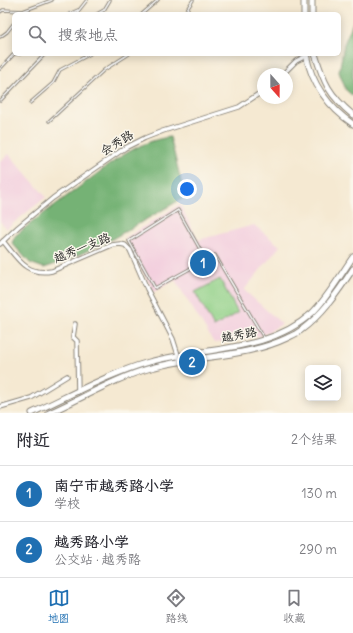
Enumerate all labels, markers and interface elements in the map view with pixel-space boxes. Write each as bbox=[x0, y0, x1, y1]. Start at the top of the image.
search box bbox=[12, 12, 341, 56]
icon: search bbox=[26, 23, 48, 45]
text: 搜索地点 bbox=[58, 25, 118, 44]
north arrow bbox=[257, 68, 293, 104]
street label: 会秀路 bbox=[97, 127, 136, 158]
your location bbox=[177, 179, 197, 199]
street label: 越秀一支路 bbox=[51, 229, 112, 266]
pin: 1 bbox=[190, 248, 216, 278]
street label: 越秀路 bbox=[220, 324, 258, 345]
pin: 2 bbox=[179, 347, 205, 377]
map controls bbox=[305, 365, 341, 401]
button: layers bbox=[305, 365, 341, 401]
text: 附近 bbox=[16, 429, 50, 451]
text: 2个结果 bbox=[291, 431, 337, 448]
text: 南宁市越秀路小学 bbox=[54, 476, 174, 495]
text: 1 bbox=[26, 485, 32, 502]
text: 130 m bbox=[301, 485, 337, 502]
text: 学校 bbox=[54, 495, 80, 512]
text: 越秀路小学 bbox=[54, 532, 129, 551]
text: 2 bbox=[25, 541, 33, 558]
text: 290 m bbox=[299, 541, 337, 558]
text: 公交站 · 越秀路 bbox=[54, 551, 141, 568]
tab: 地图 bbox=[48, 587, 70, 625]
tab: 路线 bbox=[165, 587, 187, 625]
tab: 收藏 bbox=[283, 587, 305, 625]

